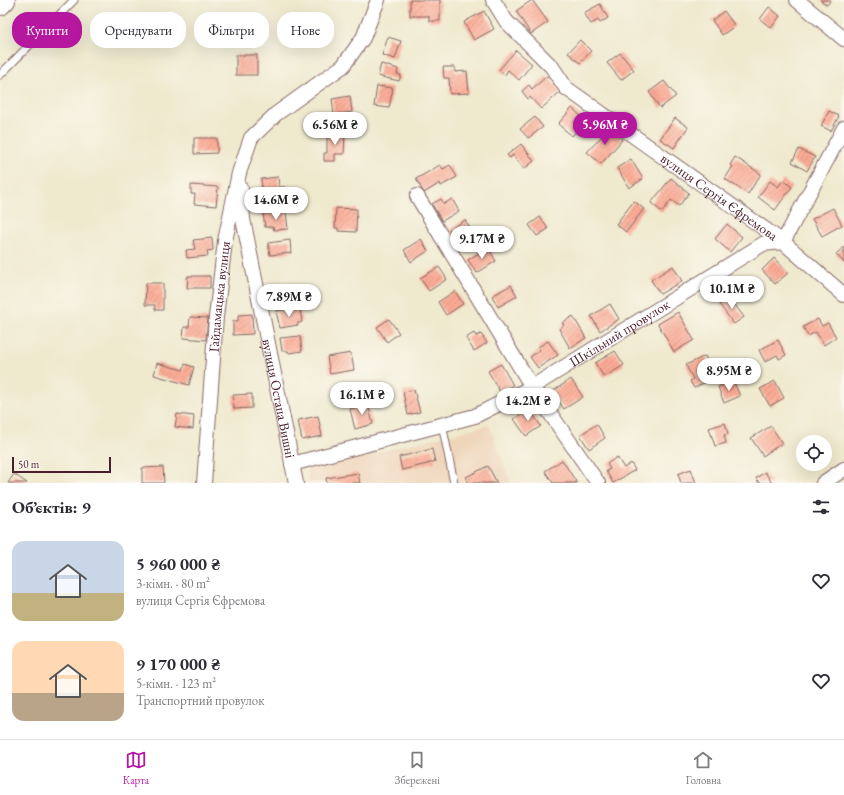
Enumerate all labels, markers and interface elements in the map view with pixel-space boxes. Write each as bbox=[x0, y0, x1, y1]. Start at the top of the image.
chip: Купити bbox=[12, 12, 82, 48]
chip: Орендувати bbox=[90, 12, 186, 48]
chip: Фільтри bbox=[194, 12, 269, 48]
chip: Нове bbox=[277, 12, 334, 48]
pin: 6.56M ₴ bbox=[298, 112, 372, 146]
pin: 5.96M ₴ bbox=[568, 112, 642, 146]
text: 6.56M ₴ bbox=[312, 116, 358, 133]
text: 5.96M ₴ bbox=[582, 116, 628, 133]
street label: вулиця Сергія Єфремова bbox=[657, 149, 782, 245]
pin: 14.6M ₴ bbox=[239, 187, 313, 221]
text: 14.6M ₴ bbox=[253, 191, 299, 208]
pin: 9.17M ₴ bbox=[445, 226, 519, 260]
text: 9.17M ₴ bbox=[459, 230, 505, 247]
street label: Гайдамацька вулиця bbox=[204, 240, 234, 353]
pin: 10.1M ₴ bbox=[695, 276, 769, 310]
text: 10.1M ₴ bbox=[709, 280, 755, 297]
pin: 7.89M ₴ bbox=[252, 284, 326, 318]
text: 7.89M ₴ bbox=[266, 288, 312, 305]
street label: Шкільний провулок bbox=[566, 295, 673, 371]
street label: вулиця Остапа Вишні bbox=[258, 337, 300, 460]
pin: 8.95M ₴ bbox=[692, 358, 766, 392]
text: 8.95M ₴ bbox=[706, 362, 752, 379]
pin: 16.1M ₴ bbox=[325, 382, 399, 416]
text: 16.1M ₴ bbox=[339, 386, 385, 403]
pin: 14.2M ₴ bbox=[491, 388, 565, 422]
text: 14.2M ₴ bbox=[505, 392, 551, 409]
map controls bbox=[796, 435, 832, 471]
button: locate bbox=[796, 435, 832, 471]
scale bar bbox=[12, 455, 111, 474]
text: 50 m bbox=[18, 457, 39, 471]
text: Об’єктів: 9 bbox=[12, 496, 91, 518]
icon: filters bbox=[810, 496, 832, 518]
text: 5 960 000 ₴ bbox=[136, 553, 220, 575]
icon: home bbox=[44, 557, 92, 605]
icon: heart bbox=[810, 570, 832, 592]
text: 3-кімн. · 80 m² bbox=[136, 575, 210, 592]
text: вулиця Сергія Єфремова bbox=[136, 592, 265, 609]
text: 9 170 000 ₴ bbox=[136, 653, 220, 675]
icon: home bbox=[44, 657, 92, 705]
icon: heart bbox=[810, 670, 832, 692]
text: 5-кімн. · 123 m² bbox=[136, 675, 216, 692]
text: Транспортний провулок bbox=[136, 692, 264, 709]
tab: Карта bbox=[123, 749, 149, 787]
tab: Збережені bbox=[395, 749, 440, 787]
tab: Головна bbox=[686, 749, 721, 787]

